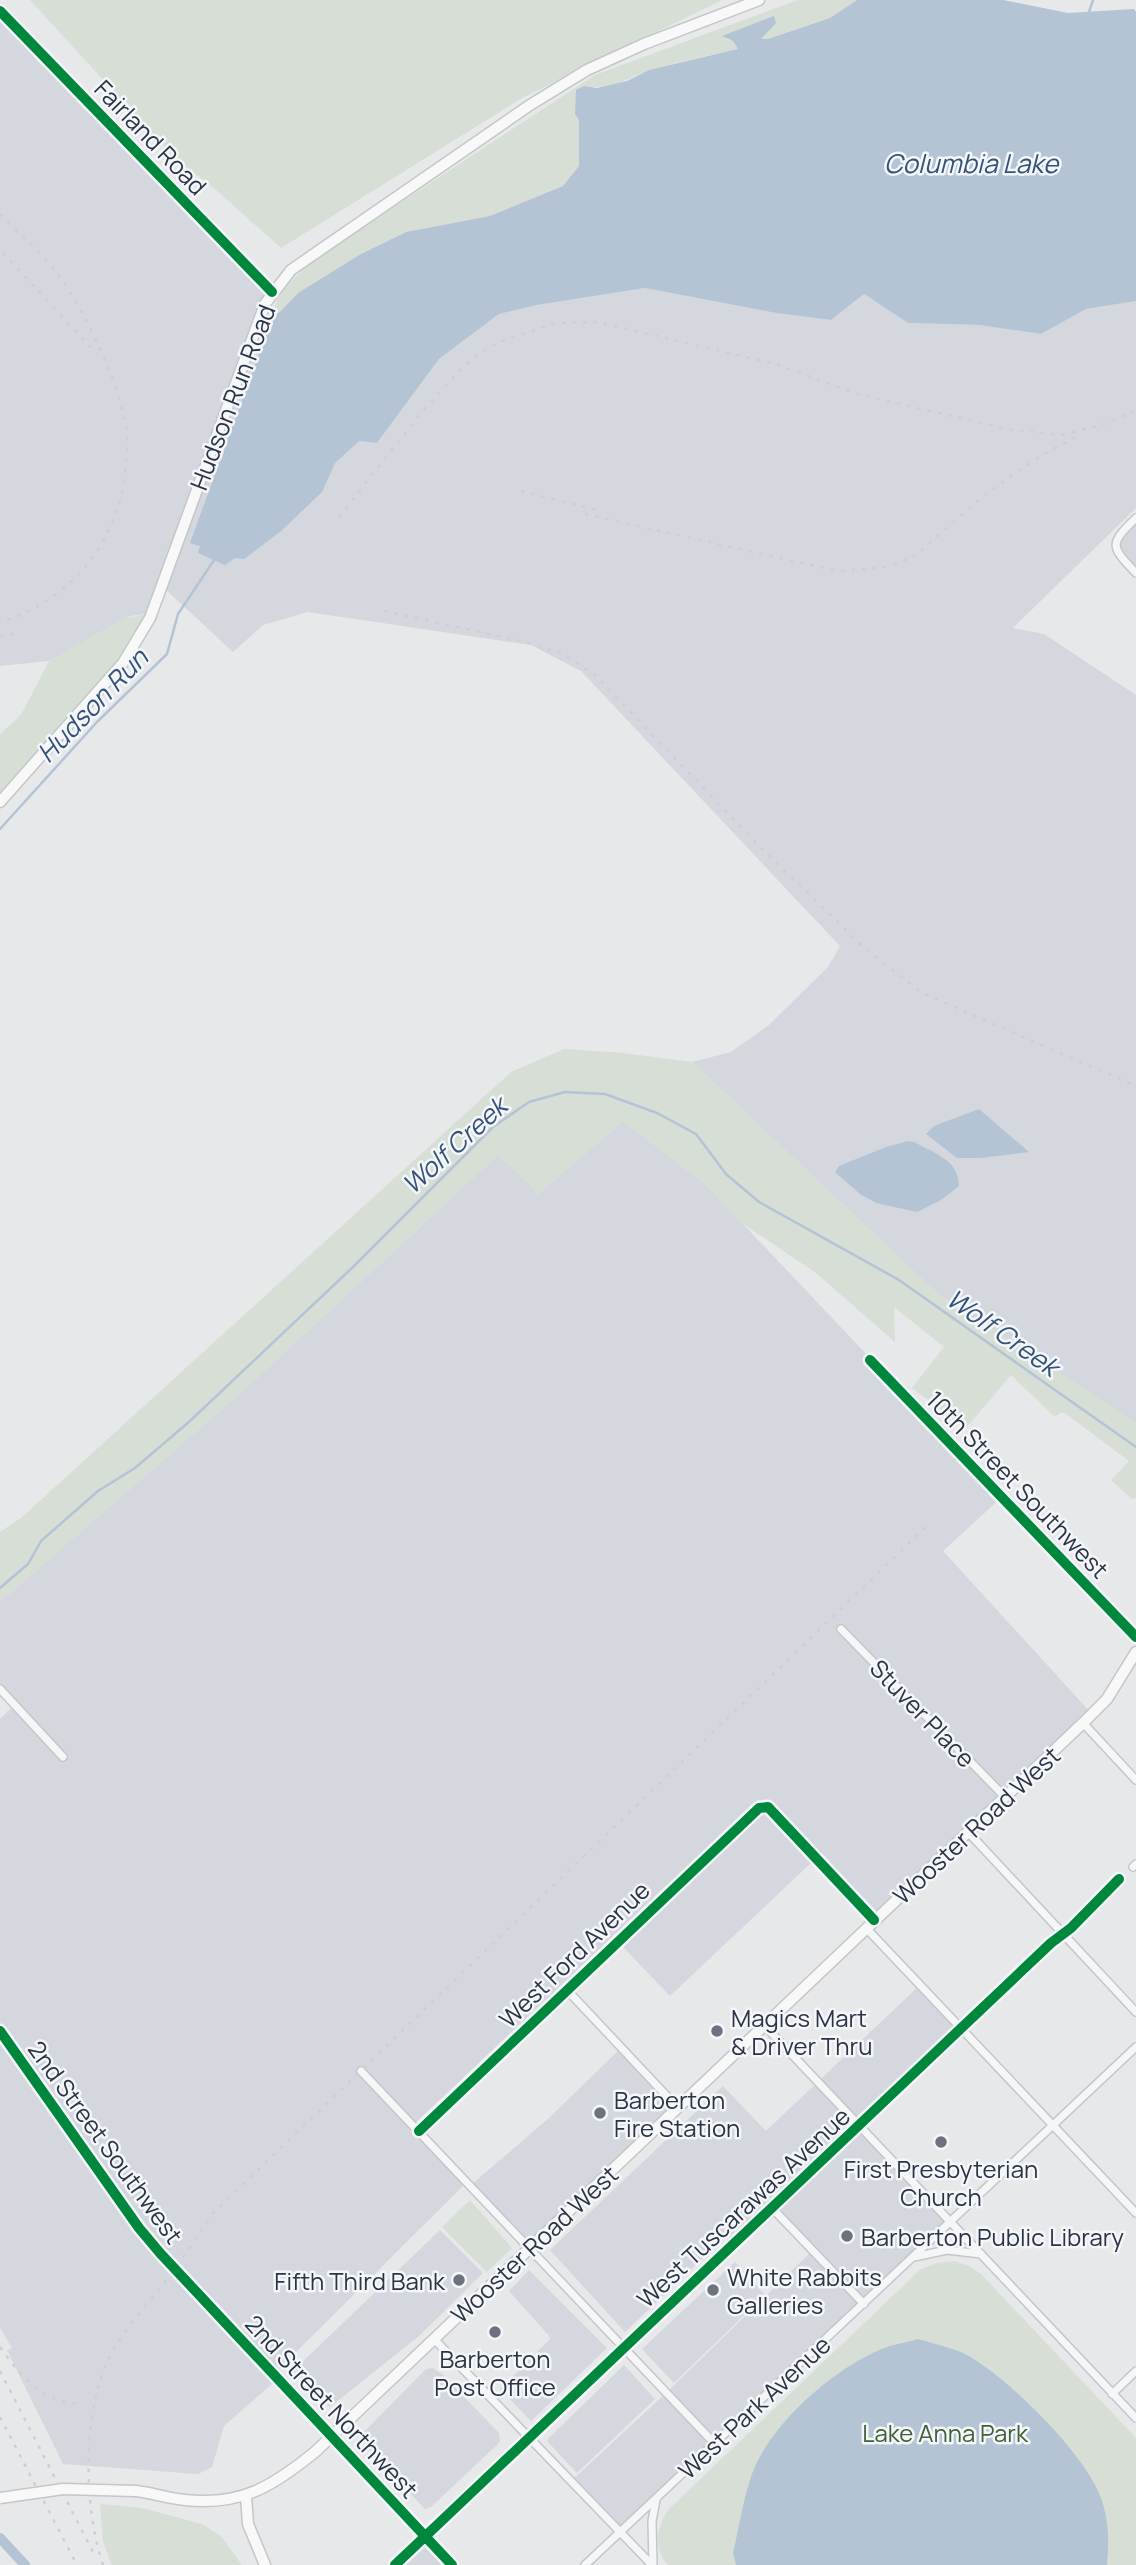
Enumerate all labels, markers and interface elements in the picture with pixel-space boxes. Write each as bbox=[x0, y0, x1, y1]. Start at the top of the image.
street label: Fairland Road bbox=[88, 72, 214, 202]
water label: Columbia Lake bbox=[884, 145, 1060, 181]
street label: Hudson Run Road bbox=[181, 300, 283, 494]
water label: Hudson Run bbox=[28, 639, 157, 770]
water label: Wolf Creek bbox=[394, 1086, 517, 1202]
water label: Wolf Creek bbox=[940, 1280, 1070, 1386]
street label: 10th Street Southwest bbox=[920, 1383, 1116, 1585]
street label: Stuver Place bbox=[863, 1652, 983, 1774]
street label: Wooster Road West bbox=[885, 1739, 1067, 1911]
street label: West Ford Avenue bbox=[491, 1874, 657, 2034]
place label: Magics Mart & Driver Thru bbox=[731, 2001, 872, 2062]
marker: Magics Mart & Driver Thru bbox=[709, 2023, 725, 2039]
street label: 2nd Street Southwest bbox=[21, 2034, 191, 2250]
place label: Barberton Fire Station bbox=[614, 2083, 740, 2144]
street label: West Tuscarawas Avenue bbox=[629, 2099, 857, 2315]
marker: Barberton Fire Station bbox=[592, 2105, 608, 2121]
marker: First Presbyterian Church bbox=[933, 2134, 949, 2150]
place label: First Presbyterian Church bbox=[844, 2152, 1038, 2213]
street label: Wooster Road West bbox=[443, 2158, 625, 2330]
place label: Barberton Public Library bbox=[861, 2220, 1124, 2253]
marker: Barberton Public Library bbox=[839, 2228, 855, 2244]
place label: White Rabbits Galleries bbox=[727, 2260, 882, 2321]
place label: Fifth Third Bank bbox=[274, 2264, 446, 2297]
marker: Fifth Third Bank bbox=[451, 2272, 467, 2288]
marker: White Rabbits Galleries bbox=[705, 2282, 721, 2298]
street label: 2nd Street Northwest bbox=[238, 2307, 426, 2505]
marker: Barberton Post Office bbox=[487, 2324, 503, 2340]
street label: West Park Avenue bbox=[671, 2328, 837, 2486]
place label: Barberton Post Office bbox=[434, 2342, 556, 2403]
park label: Lake Anna Park bbox=[862, 2416, 1029, 2449]

